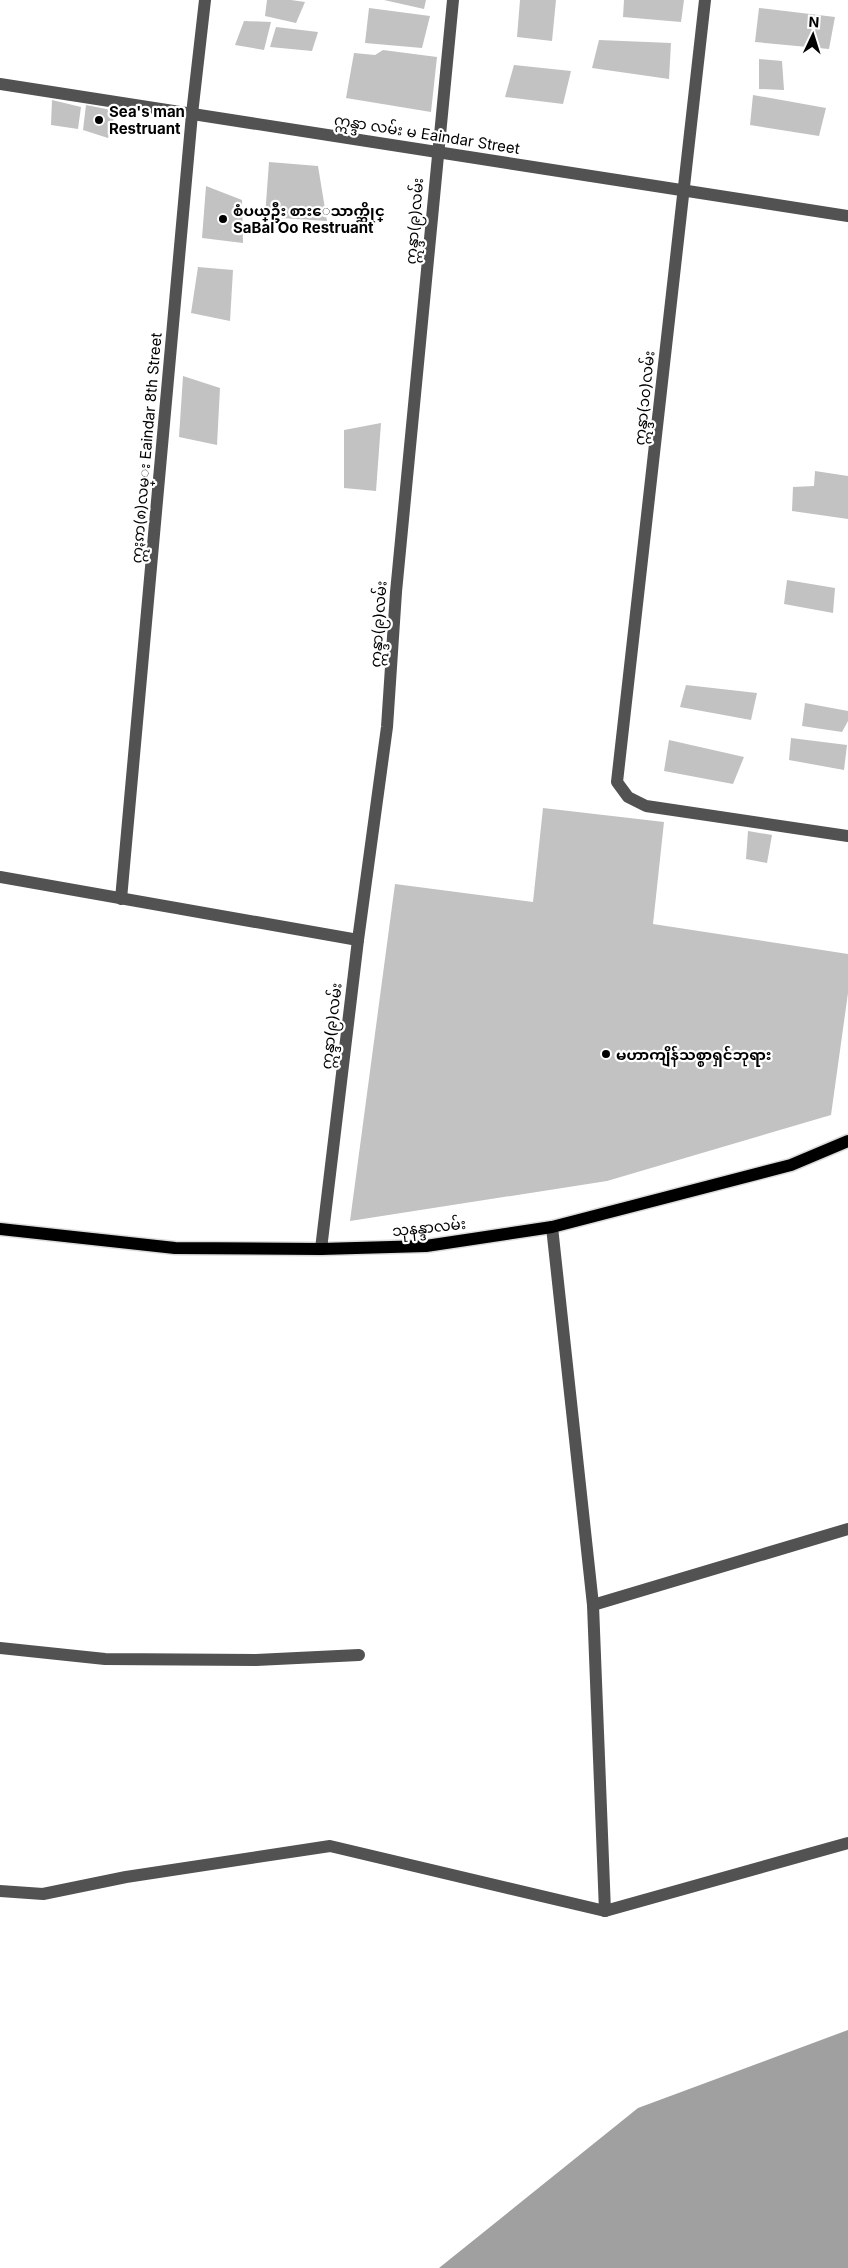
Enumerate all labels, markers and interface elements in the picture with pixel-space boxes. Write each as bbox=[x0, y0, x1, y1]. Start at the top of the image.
north arrow bbox=[788, 10, 838, 60]
text: N bbox=[808, 13, 820, 30]
place label: Sea's man Restruant bbox=[109, 102, 185, 138]
street label: ဣန္ဒာ လမ်း မ Eaindar Street bbox=[332, 110, 521, 161]
marker: Sea's man Restruant bbox=[93, 114, 105, 126]
street label: ဣန္ဒာ(၉)လမ်း bbox=[401, 177, 431, 265]
place label: စံပယ္ဦး စားေသာက္ဆိုင္ SaBal Oo Restruant bbox=[233, 201, 385, 237]
marker: စံပယ္ဦး စားေသာက္ဆိုင္ SaBal Oo Restruant bbox=[217, 213, 229, 225]
street label: ဣႏၵာ(၈)လမ္း Eaindar 8th Street bbox=[126, 332, 169, 564]
street label: ဣန္ဒာ(၁၀)လမ်း bbox=[630, 350, 662, 447]
street label: ဣန္ဒာ(၉)လမ်း bbox=[365, 580, 394, 668]
street label: ဣန္ဒာ(၉)လမ်း bbox=[316, 982, 349, 1071]
place label: မဟာကျိန်သစ္စာရှင်ဘုရား bbox=[616, 1045, 772, 1067]
marker: မဟာကျိန်သစ္စာရှင်ဘုရား bbox=[600, 1048, 612, 1060]
street label: သုနန္ဒာလမ်း bbox=[391, 1214, 467, 1244]

